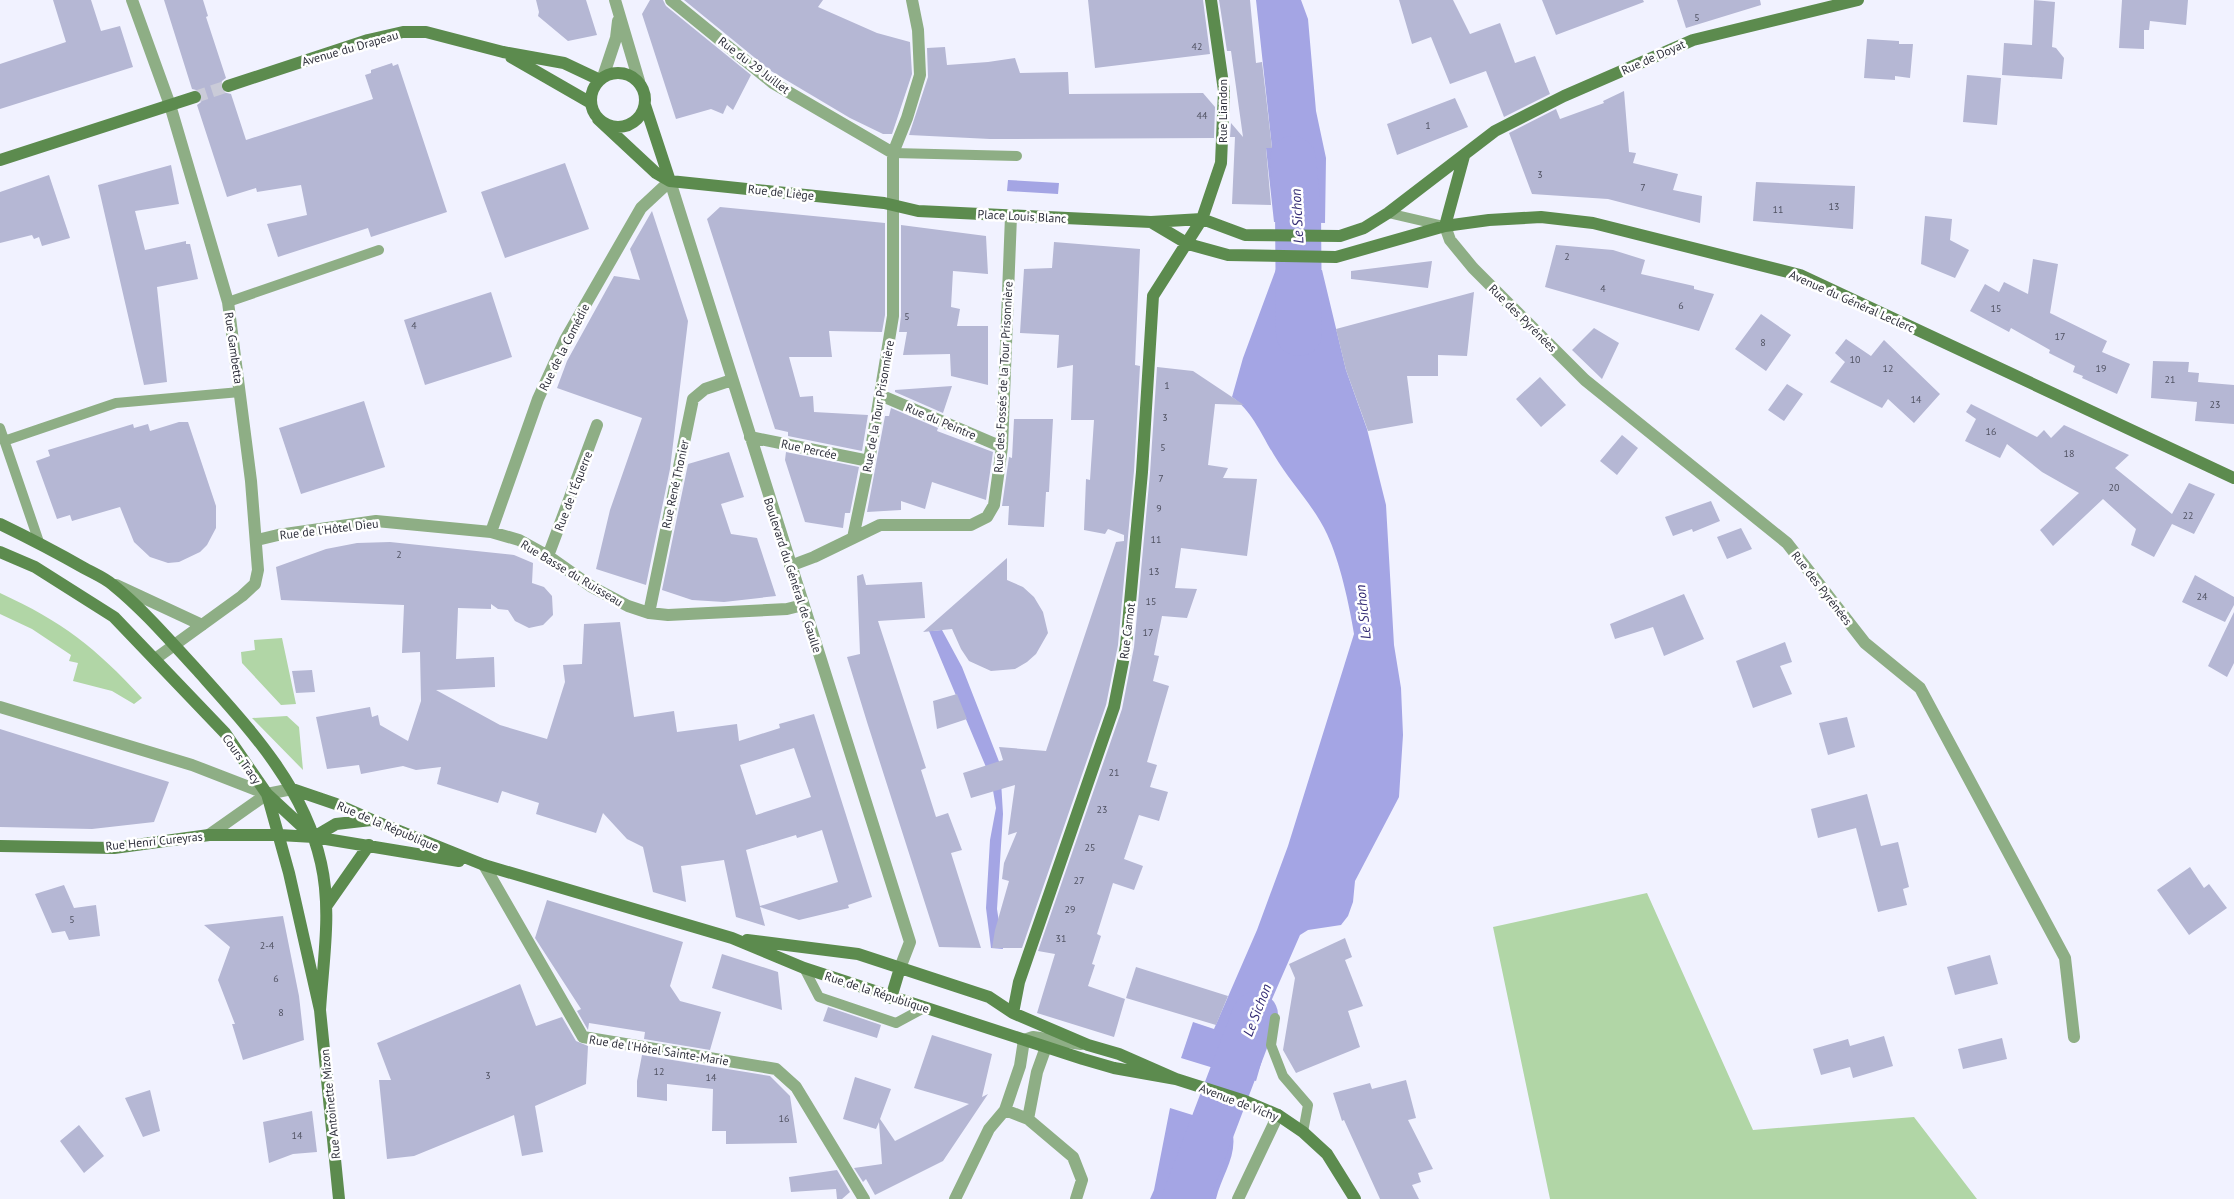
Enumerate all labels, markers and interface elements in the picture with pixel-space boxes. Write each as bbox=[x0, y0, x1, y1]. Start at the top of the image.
house number: 5 bbox=[1694, 11, 1700, 24]
street label: Avenue du Drapeau bbox=[300, 27, 400, 69]
street label: Rue du 29 Juillet bbox=[715, 33, 793, 97]
street label: Rue de Doyat bbox=[1619, 36, 1687, 78]
house number: 42 bbox=[1192, 40, 1202, 53]
street label: Rue Liandon bbox=[1215, 79, 1230, 143]
house number: 44 bbox=[1197, 109, 1208, 122]
house number: 1 bbox=[1425, 119, 1431, 132]
house number: 3 bbox=[1537, 168, 1543, 181]
street label: Rue de Liège bbox=[747, 181, 815, 203]
house number: 7 bbox=[1640, 181, 1646, 194]
water label: Le Sichon bbox=[1287, 188, 1307, 244]
house number: 13 bbox=[1829, 200, 1839, 213]
house number: 11 bbox=[1773, 203, 1783, 216]
street label: Place Louis Blanc bbox=[977, 206, 1067, 226]
house number: 2 bbox=[1564, 250, 1570, 263]
street label: Avenue du Général Leclerc bbox=[1787, 267, 1918, 336]
street label: Rue des Fossés de la Tour Prisonnière bbox=[990, 281, 1016, 473]
street label: Rue des Pyrénées bbox=[1486, 281, 1560, 355]
house number: 4 bbox=[1600, 282, 1606, 295]
house number: 6 bbox=[1678, 299, 1684, 312]
street label: Rue de la Comédie bbox=[536, 301, 592, 393]
house number: 15 bbox=[1991, 302, 2001, 315]
house number: 5 bbox=[904, 310, 910, 323]
street label: Rue Gambetta bbox=[222, 311, 246, 385]
house number: 4 bbox=[411, 319, 417, 332]
house number: 17 bbox=[2055, 330, 2065, 343]
house number: 8 bbox=[1760, 336, 1766, 349]
street label: Rue de la Tour Prisonnière bbox=[859, 339, 897, 473]
house number: 10 bbox=[1850, 353, 1861, 366]
house number: 12 bbox=[1883, 362, 1893, 375]
house number: 19 bbox=[2096, 362, 2106, 375]
house number: 21 bbox=[2165, 373, 2175, 386]
house number: 1 bbox=[1164, 379, 1170, 392]
house number: 14 bbox=[1911, 393, 1922, 406]
house number: 23 bbox=[2210, 398, 2220, 411]
street label: Rue du Peintre bbox=[903, 399, 979, 443]
house number: 3 bbox=[1162, 411, 1168, 424]
house number: 16 bbox=[1986, 425, 1996, 438]
street label: Rue Percée bbox=[780, 436, 838, 462]
street label: Rue René Thonier bbox=[658, 438, 692, 530]
house number: 5 bbox=[1160, 441, 1166, 454]
house number: 18 bbox=[2064, 447, 2074, 460]
street label: Rue de l'Équerre bbox=[551, 449, 595, 533]
house number: 7 bbox=[1158, 472, 1164, 485]
house number: 20 bbox=[2109, 481, 2120, 494]
street label: Boulevard du Général de Gaulle bbox=[761, 495, 825, 655]
house number: 9 bbox=[1156, 502, 1162, 515]
house number: 22 bbox=[2183, 509, 2193, 522]
street label: Rue de l'Hôtel Dieu bbox=[279, 515, 379, 543]
house number: 11 bbox=[1151, 533, 1161, 546]
street label: Rue Basse du Ruisseau bbox=[518, 537, 626, 609]
house number: 2 bbox=[396, 548, 402, 561]
street label: Rue des Pyrénées bbox=[1788, 548, 1856, 628]
house number: 13 bbox=[1149, 565, 1159, 578]
water label: Le Sichon bbox=[1351, 584, 1375, 640]
house number: 24 bbox=[2197, 590, 2208, 603]
house number: 15 bbox=[1146, 595, 1156, 608]
street label: Rue Carnot bbox=[1116, 602, 1138, 660]
house number: 17 bbox=[1143, 626, 1153, 639]
street label: Cours Tracy bbox=[219, 731, 265, 787]
house number: 21 bbox=[1109, 766, 1119, 779]
street label: Rue de la République bbox=[335, 798, 441, 854]
house number: 23 bbox=[1097, 803, 1107, 816]
street label: Rue Henri Cureyras bbox=[105, 828, 203, 854]
house number: 25 bbox=[1085, 841, 1095, 854]
house number: 27 bbox=[1074, 874, 1084, 887]
house number: 29 bbox=[1065, 903, 1075, 916]
house number: 5 bbox=[69, 913, 75, 926]
house number: 31 bbox=[1056, 932, 1066, 945]
house number: 2-4 bbox=[260, 939, 275, 952]
street label: Rue de la République bbox=[823, 968, 931, 1016]
house number: 6 bbox=[273, 972, 279, 985]
water label: Le Sichon bbox=[1239, 981, 1275, 1039]
house number: 8 bbox=[278, 1006, 284, 1019]
street label: Rue de l'Hôtel Sainte-Marie bbox=[588, 1032, 730, 1068]
street label: Rue Antoinette Mizon bbox=[317, 1048, 343, 1160]
house number: 12 bbox=[654, 1065, 664, 1078]
house number: 3 bbox=[485, 1069, 491, 1082]
house number: 14 bbox=[706, 1071, 717, 1084]
street label: Avenue de Vichy bbox=[1197, 1080, 1281, 1124]
house number: 16 bbox=[779, 1112, 789, 1125]
house number: 14 bbox=[292, 1129, 303, 1142]

